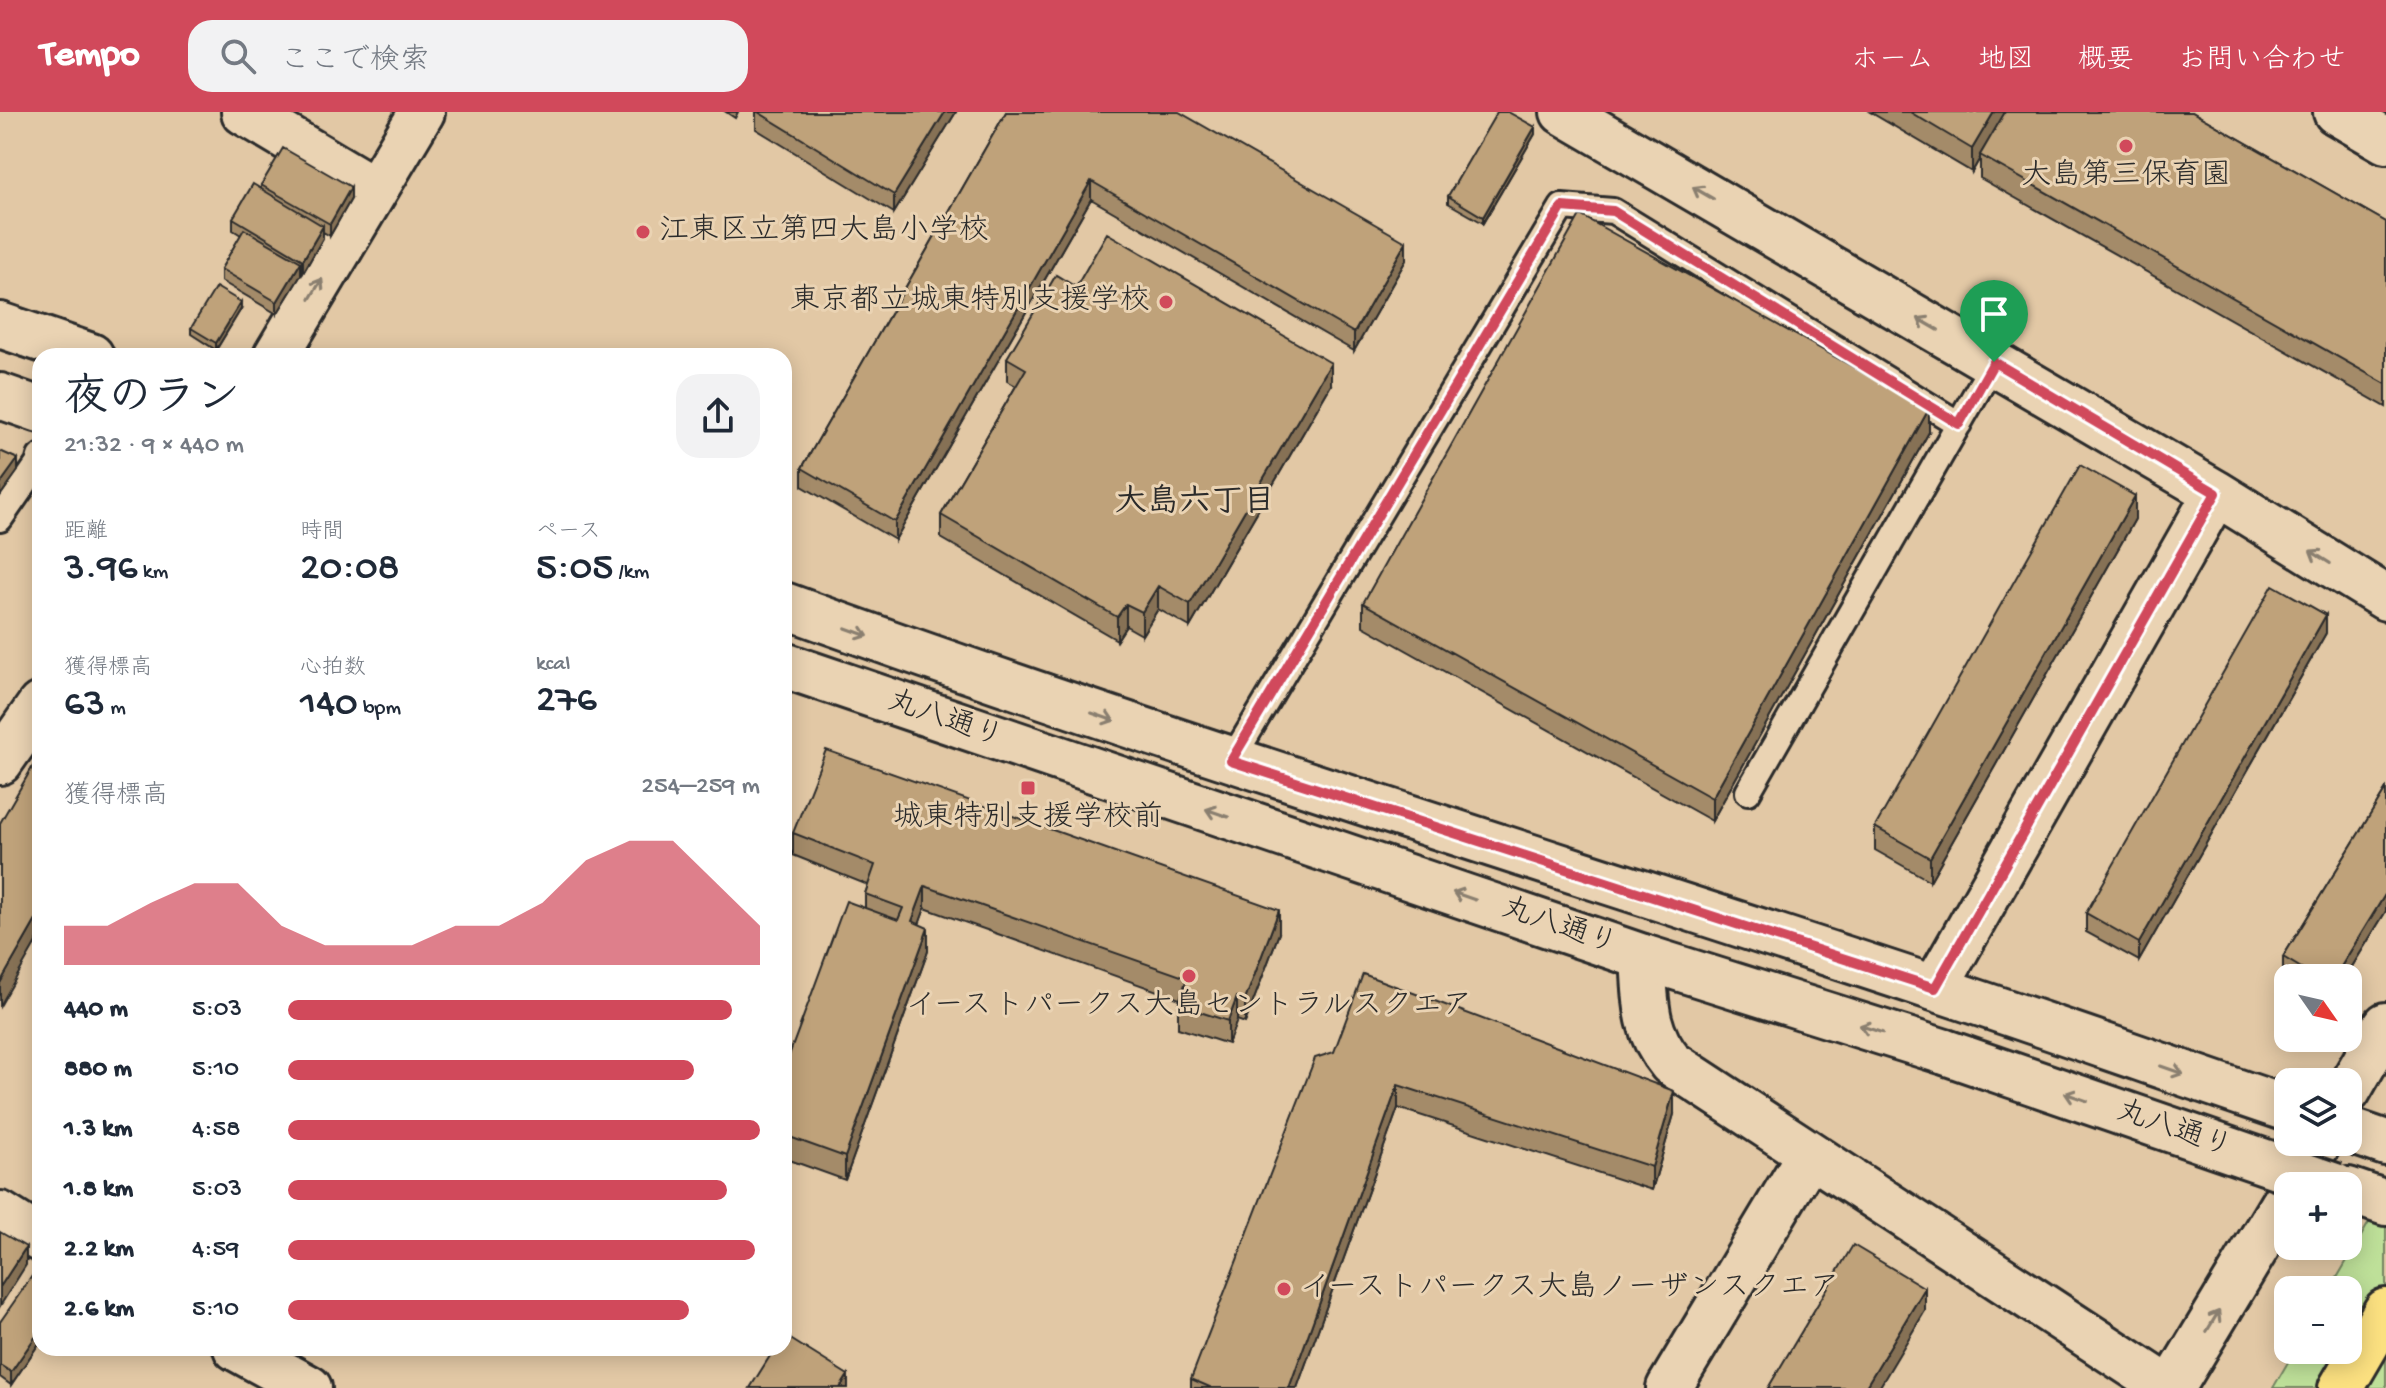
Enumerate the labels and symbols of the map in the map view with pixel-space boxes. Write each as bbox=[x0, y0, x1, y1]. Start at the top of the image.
marker: 大島第三保育園 bbox=[2117, 137, 2135, 155]
place label: 大島第三保育園 bbox=[2021, 158, 2231, 195]
one-way arrow bbox=[1692, 185, 1715, 201]
place label: 江東区立第四大島小学校 bbox=[659, 213, 989, 250]
marker: 江東区立第四大島小学校 bbox=[634, 223, 652, 241]
one-way arrow bbox=[308, 278, 324, 301]
pin bbox=[1960, 280, 2028, 362]
place label: 東京都立城東特別支援学校 bbox=[790, 283, 1150, 320]
marker: 東京都立城東特別支援学校 bbox=[1157, 293, 1175, 311]
one-way arrow bbox=[1917, 316, 1940, 332]
district label: 大島六丁目 bbox=[1115, 483, 1275, 523]
one-way arrow bbox=[2309, 549, 2332, 565]
one-way arrow bbox=[844, 626, 869, 640]
street label: 丸八通り bbox=[883, 684, 1008, 757]
one-way arrow bbox=[1090, 711, 1115, 726]
marker: 城東特別支援学校前 bbox=[1019, 779, 1037, 797]
place label: 城東特別支援学校前 bbox=[893, 800, 1163, 837]
one-way arrow bbox=[1205, 804, 1230, 819]
one-way arrow bbox=[1451, 887, 1476, 902]
street label: 丸八通り bbox=[1497, 891, 1622, 964]
north arrow bbox=[2274, 964, 2362, 1052]
marker: イーストパークス大島セントラルスクエア bbox=[1180, 967, 1198, 985]
place label: イーストパークス大島セントラルスクエア bbox=[906, 988, 1472, 1025]
one-way arrow bbox=[1858, 1020, 1883, 1035]
one-way arrow bbox=[2159, 1063, 2184, 1078]
one-way arrow bbox=[2064, 1089, 2089, 1104]
street label: 丸八通り bbox=[2112, 1094, 2237, 1167]
place label: イーストパークス大島ノーザンスクエア bbox=[1300, 1270, 1839, 1307]
marker: イーストパークス大島ノーザンスクエア bbox=[1275, 1280, 1293, 1298]
one-way arrow bbox=[2205, 1310, 2221, 1333]

